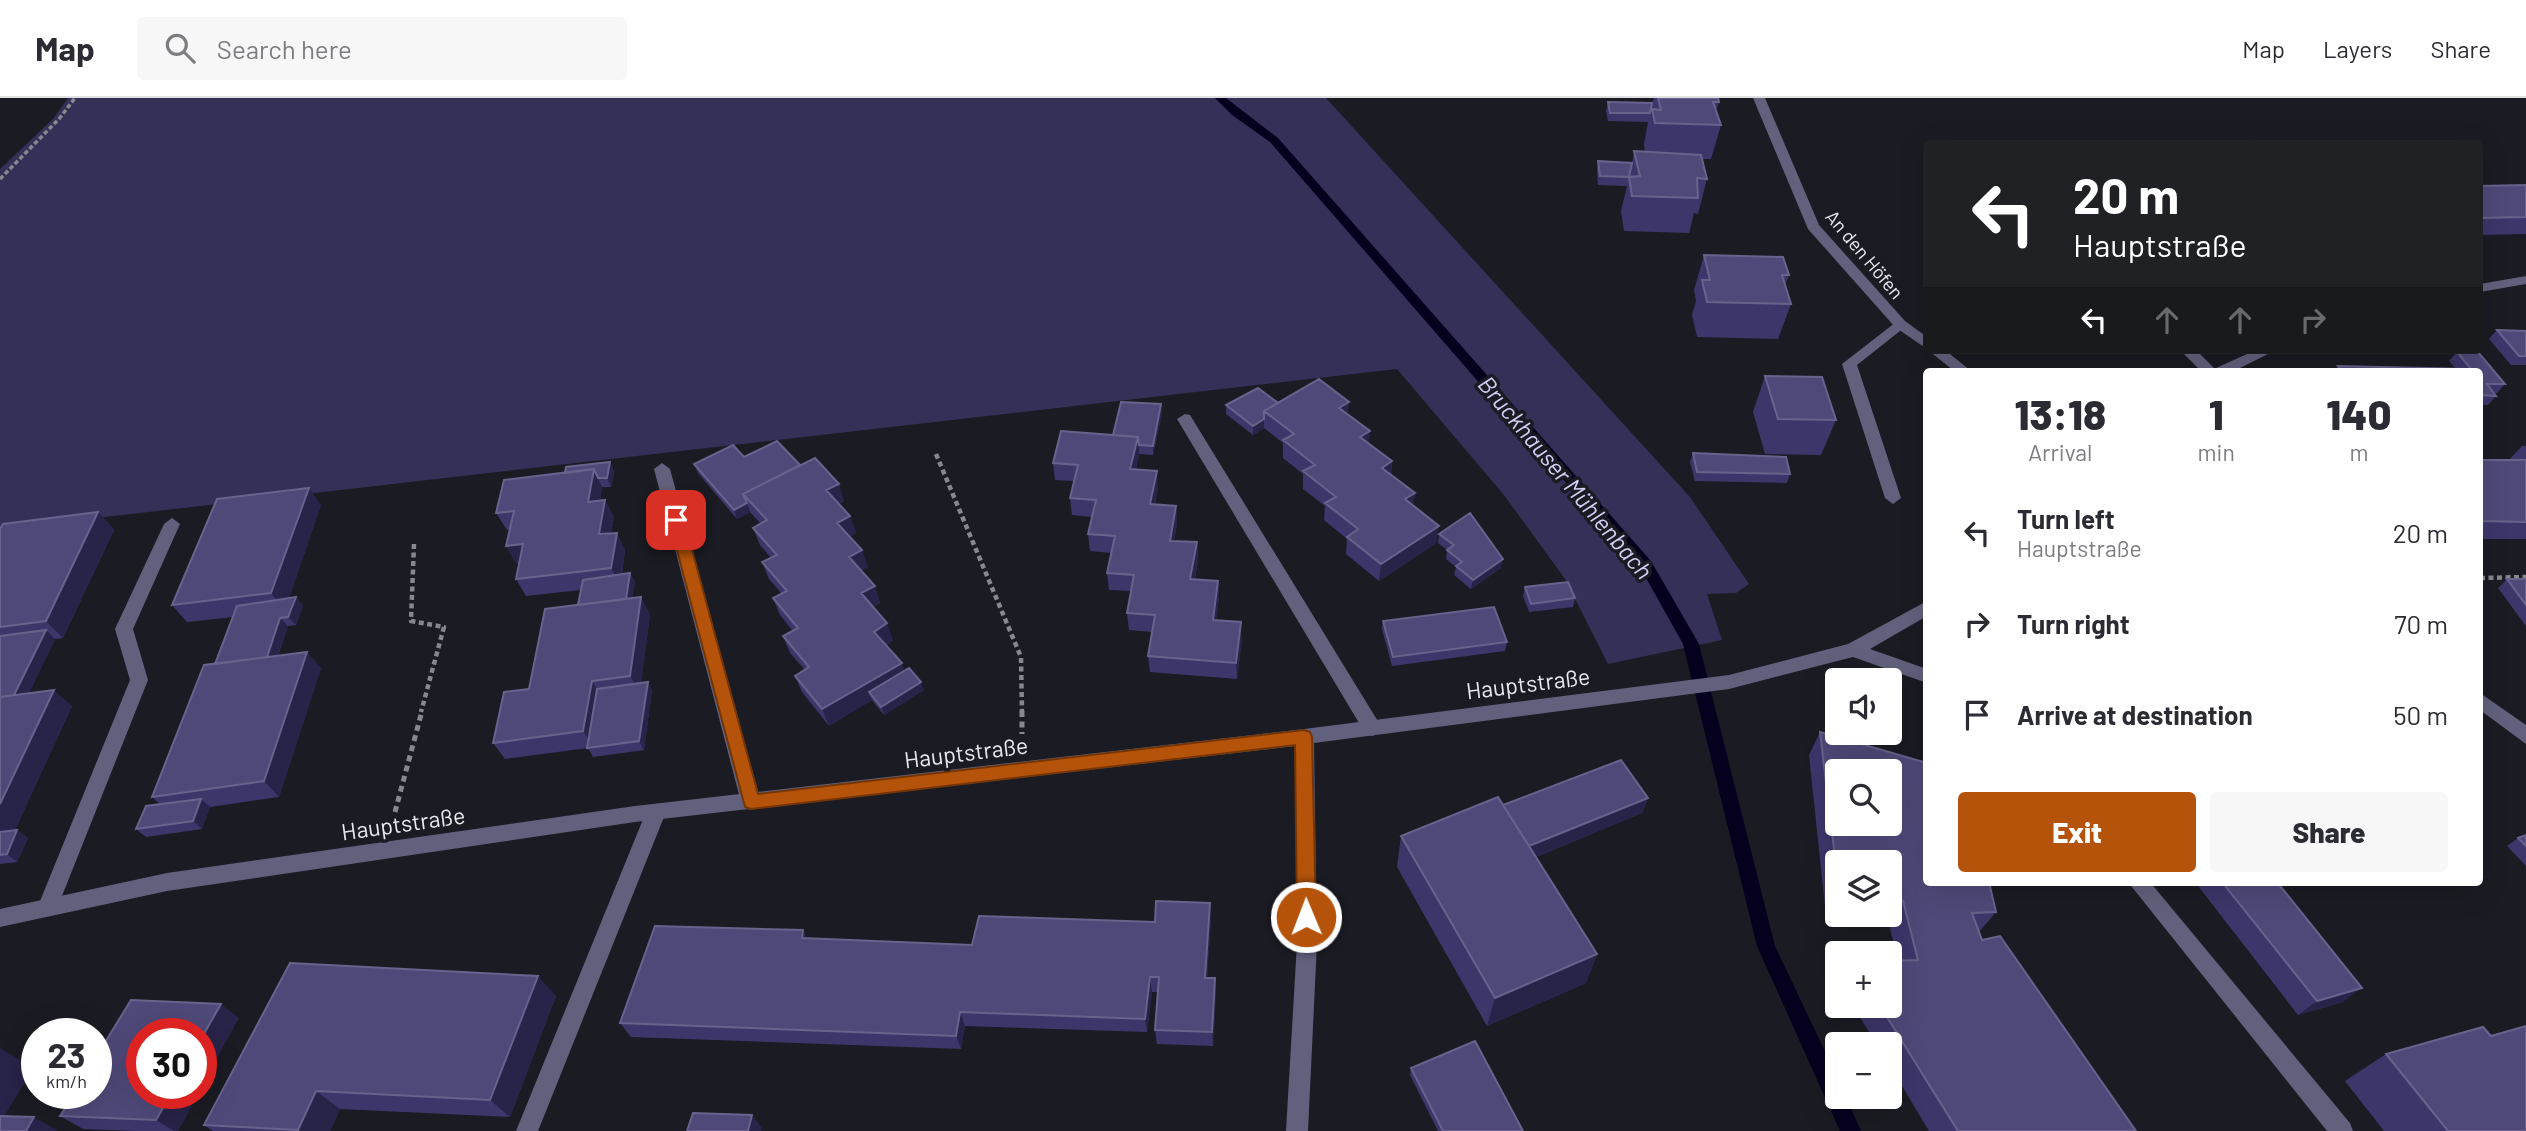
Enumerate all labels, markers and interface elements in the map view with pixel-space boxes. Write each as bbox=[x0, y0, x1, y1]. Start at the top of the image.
search box bbox=[137, 17, 627, 80]
text: Map bbox=[35, 28, 95, 68]
icon: search bbox=[161, 29, 199, 67]
text: Search here bbox=[217, 33, 352, 64]
text: Map bbox=[2242, 34, 2285, 63]
text: Layers bbox=[2323, 34, 2392, 63]
text: Share bbox=[2430, 34, 2491, 63]
text: 20 m bbox=[2073, 165, 2179, 224]
icon: left bbox=[1958, 168, 2049, 259]
street label: An den Höfen bbox=[1821, 205, 1909, 303]
text: Hauptstraße bbox=[2073, 225, 2247, 263]
icon: left bbox=[2075, 301, 2113, 339]
icon: ahead bbox=[2148, 301, 2186, 339]
icon: ahead bbox=[2221, 301, 2259, 339]
icon: right bbox=[2294, 301, 2332, 339]
water label: Bruckhauser Mühlenbach bbox=[1473, 370, 1659, 584]
text: 13:18 bbox=[2015, 388, 2106, 438]
text: 1 bbox=[2209, 388, 2224, 438]
text: 140 bbox=[2326, 388, 2391, 438]
text: Arrival bbox=[2028, 438, 2092, 466]
text: min bbox=[2198, 438, 2235, 466]
text: m bbox=[2349, 438, 2368, 466]
pin bbox=[646, 490, 706, 550]
icon: arrive bbox=[657, 501, 695, 539]
text: Turn left bbox=[2017, 503, 2115, 534]
icon: left bbox=[1958, 514, 1996, 552]
text: 20 m bbox=[2393, 517, 2448, 548]
text: Hauptstraße bbox=[2017, 534, 2142, 562]
icon: right bbox=[1958, 605, 1996, 643]
text: Turn right bbox=[2017, 608, 2130, 639]
text: 70 m bbox=[2394, 608, 2448, 639]
street label: Hauptstraße bbox=[1464, 662, 1592, 704]
map controls bbox=[1825, 668, 1902, 1109]
button: sound bbox=[1825, 668, 1902, 745]
icon: arrive bbox=[1958, 696, 1996, 734]
text: Arrive at destination bbox=[2017, 699, 2253, 730]
text: 50 m bbox=[2393, 699, 2448, 730]
street label: Hauptstraße bbox=[902, 731, 1030, 773]
button: search bbox=[1825, 759, 1902, 836]
button: Exit bbox=[1958, 792, 2196, 872]
button: Share bbox=[2210, 792, 2448, 872]
street label: Hauptstraße bbox=[339, 800, 467, 846]
button: layers bbox=[1825, 850, 1902, 927]
position arrow bbox=[1269, 880, 1343, 954]
button: + bbox=[1825, 941, 1902, 1018]
speed limit sign: 30 bbox=[126, 1018, 217, 1109]
button: − bbox=[1825, 1032, 1902, 1109]
text: 23 bbox=[47, 1033, 86, 1075]
text: km/h bbox=[46, 1070, 87, 1092]

